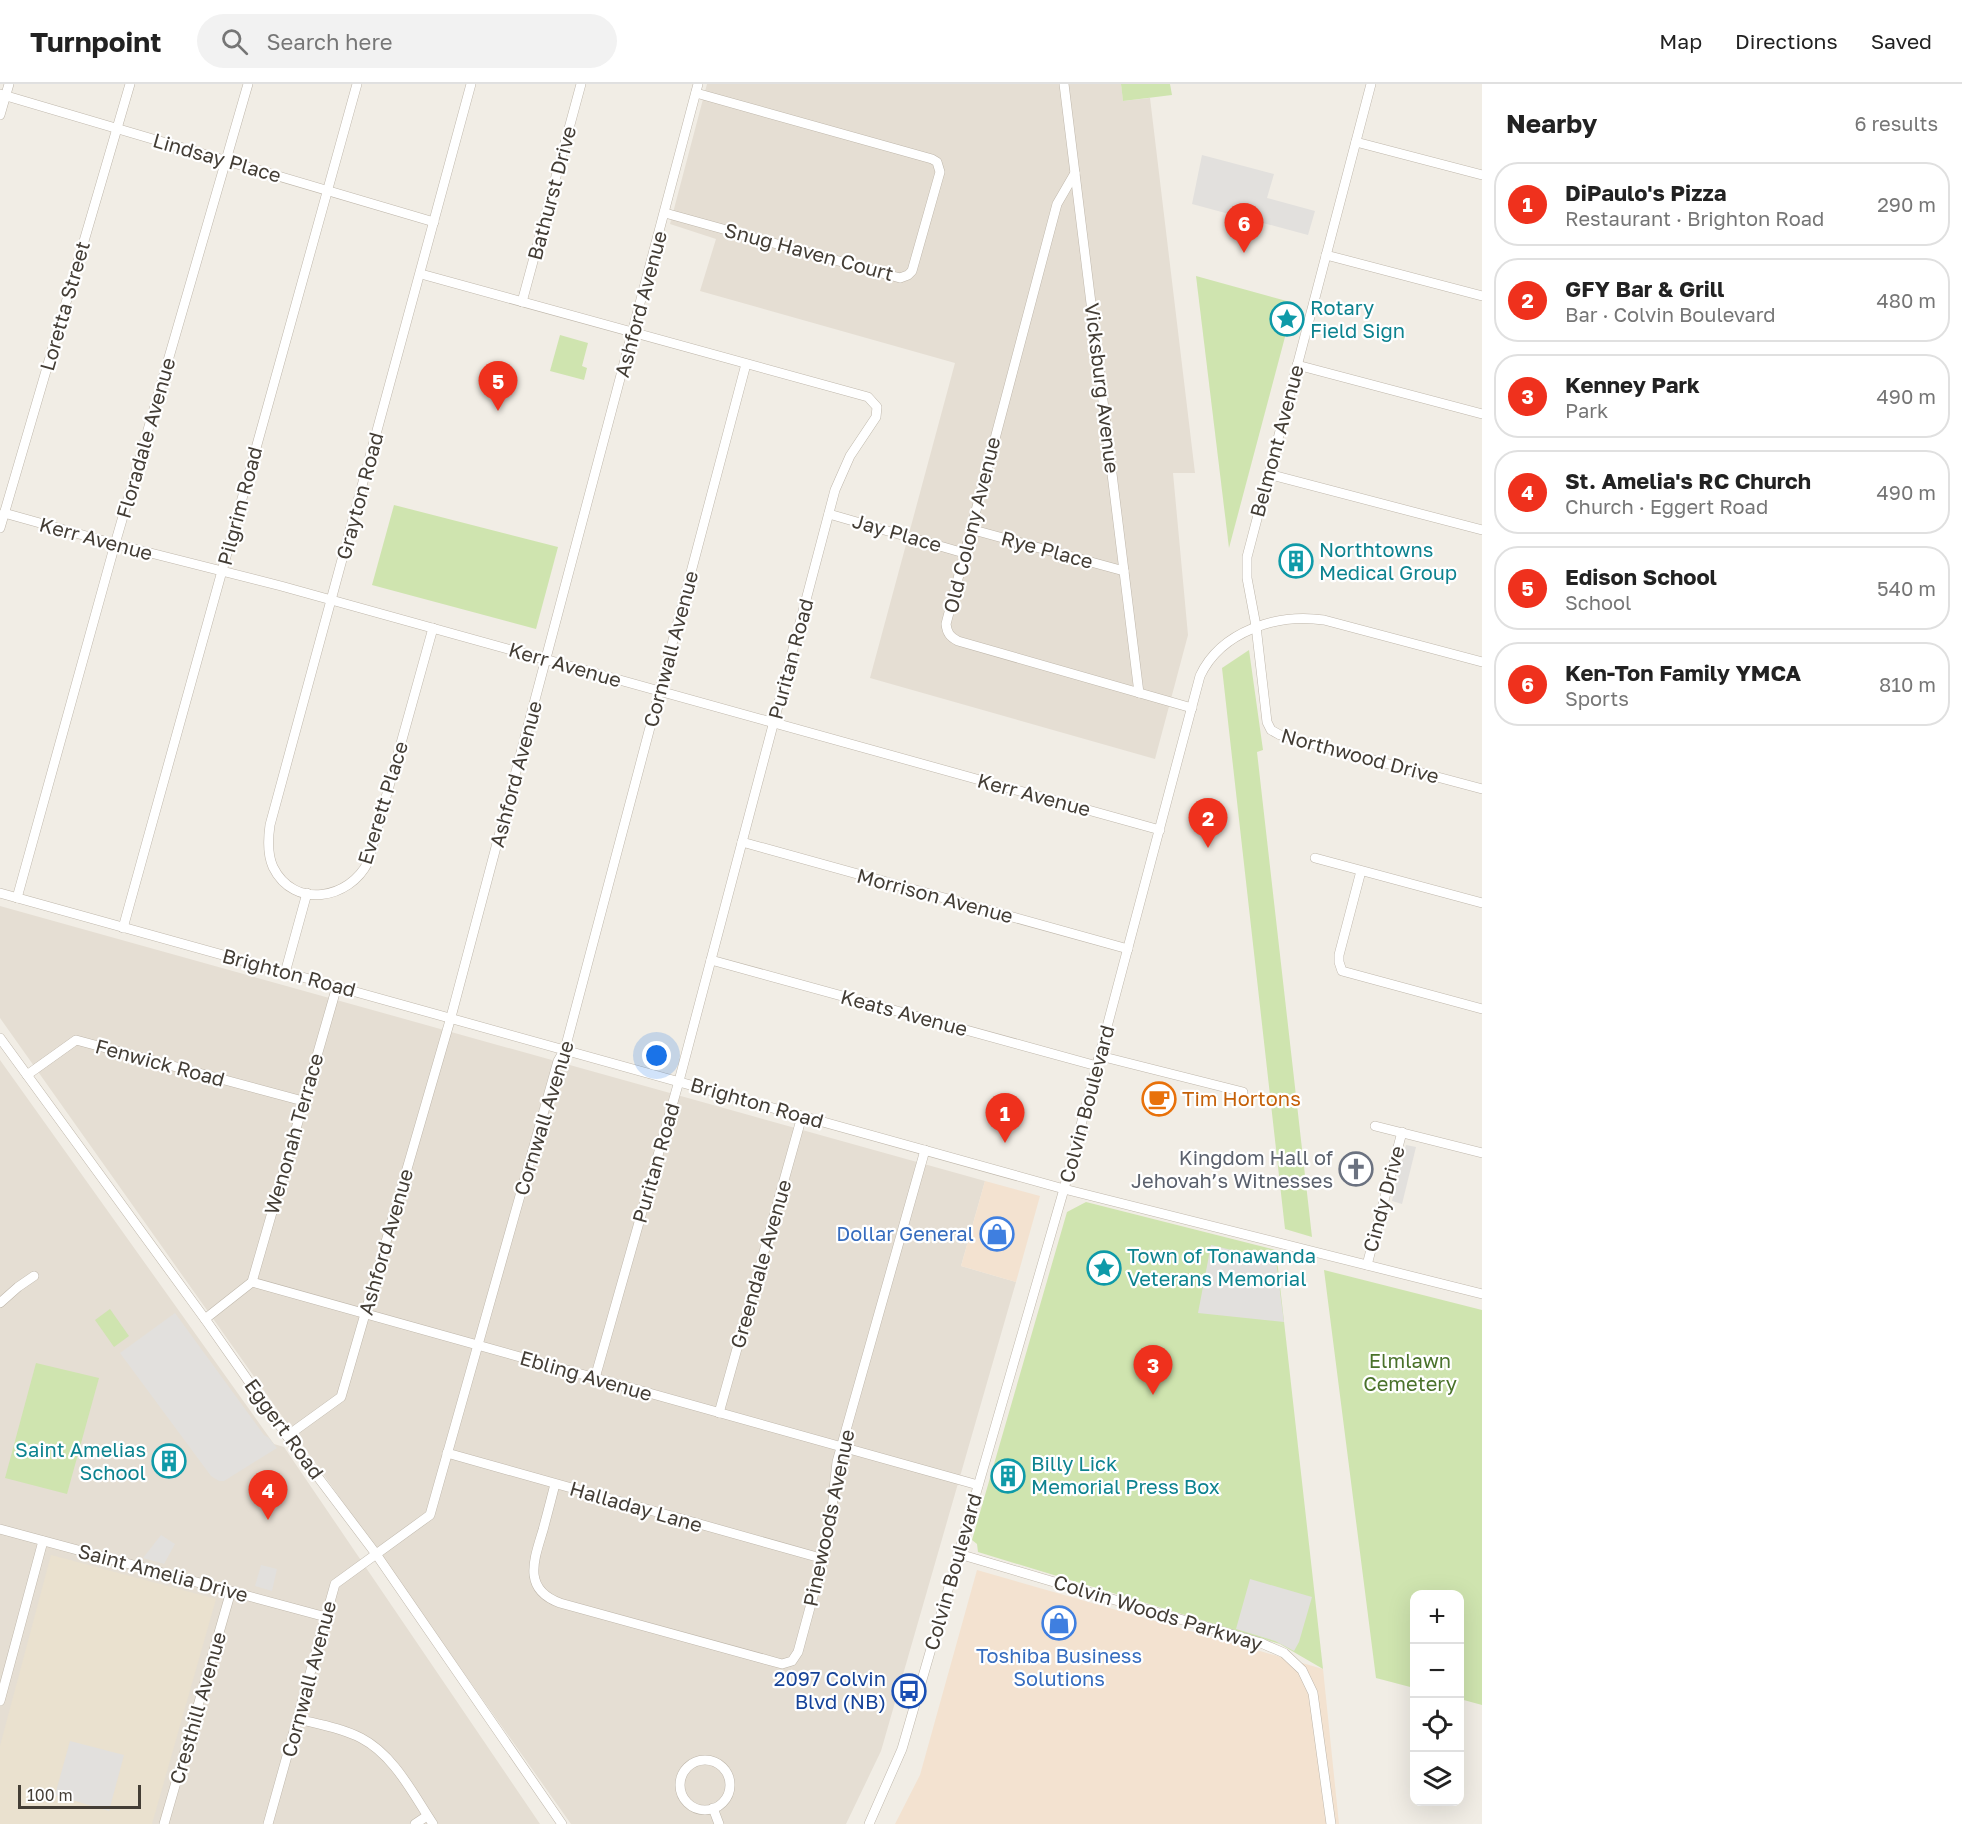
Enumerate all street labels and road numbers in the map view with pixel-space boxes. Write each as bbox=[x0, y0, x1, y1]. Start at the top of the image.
street label: Bathurst Drive bbox=[522, 123, 580, 262]
street label: Lindsay Place bbox=[150, 127, 284, 187]
street label: Snug Haven Court bbox=[722, 217, 896, 285]
street label: Ashford Avenue bbox=[609, 228, 671, 380]
street label: Loretta Street bbox=[34, 238, 94, 373]
street label: Vicksburg Avenue bbox=[1081, 301, 1125, 474]
street label: Floradale Avenue bbox=[111, 355, 179, 521]
street label: Belmont Avenue bbox=[1244, 362, 1308, 520]
street label: Grayton Road bbox=[331, 430, 388, 562]
street label: Old Colony Avenue bbox=[938, 434, 1005, 615]
street label: Pilgrim Road bbox=[212, 444, 266, 568]
street label: Jay Place bbox=[850, 508, 945, 556]
street label: Kerr Avenue bbox=[37, 511, 155, 565]
street label: Rye Place bbox=[999, 525, 1096, 573]
street label: Cornwall Avenue bbox=[638, 568, 702, 730]
street label: Puritan Road bbox=[762, 596, 818, 722]
street label: Kerr Avenue bbox=[506, 636, 624, 692]
street label: Ashford Avenue bbox=[484, 698, 546, 850]
street label: Northwood Drive bbox=[1279, 722, 1442, 788]
street label: Everett Place bbox=[352, 738, 412, 867]
street label: Kerr Avenue bbox=[975, 767, 1093, 821]
street label: Morrison Avenue bbox=[855, 863, 1016, 927]
street label: Brighton Road bbox=[220, 943, 359, 1001]
street label: Keats Avenue bbox=[838, 984, 970, 1040]
street label: Colvin Boulevard bbox=[1053, 1022, 1119, 1185]
street label: Fenwick Road bbox=[93, 1033, 228, 1091]
street label: Cornwall Avenue bbox=[508, 1037, 578, 1198]
street label: Wenonah Terrace bbox=[259, 1050, 328, 1217]
street label: Brighton Road bbox=[688, 1072, 827, 1132]
street label: Puritan Road bbox=[626, 1100, 684, 1226]
street label: Cindy Drive bbox=[1357, 1143, 1409, 1255]
street label: Ashford Avenue bbox=[353, 1166, 417, 1318]
street label: Greendale Avenue bbox=[724, 1177, 796, 1351]
street label: Ebling Avenue bbox=[517, 1345, 655, 1405]
street label: Eggert Road bbox=[240, 1373, 329, 1483]
street label: Pinewoods Avenue bbox=[798, 1427, 859, 1609]
street label: Halladay Lane bbox=[567, 1476, 705, 1536]
street label: Colvin Boulevard bbox=[918, 1490, 986, 1653]
street label: Saint Amelia Drive bbox=[76, 1538, 251, 1606]
street label: Colvin Woods Parkway bbox=[1051, 1569, 1266, 1655]
street label: Cornwall Avenue bbox=[276, 1598, 340, 1760]
street label: Cresthill Avenue bbox=[164, 1629, 230, 1787]

